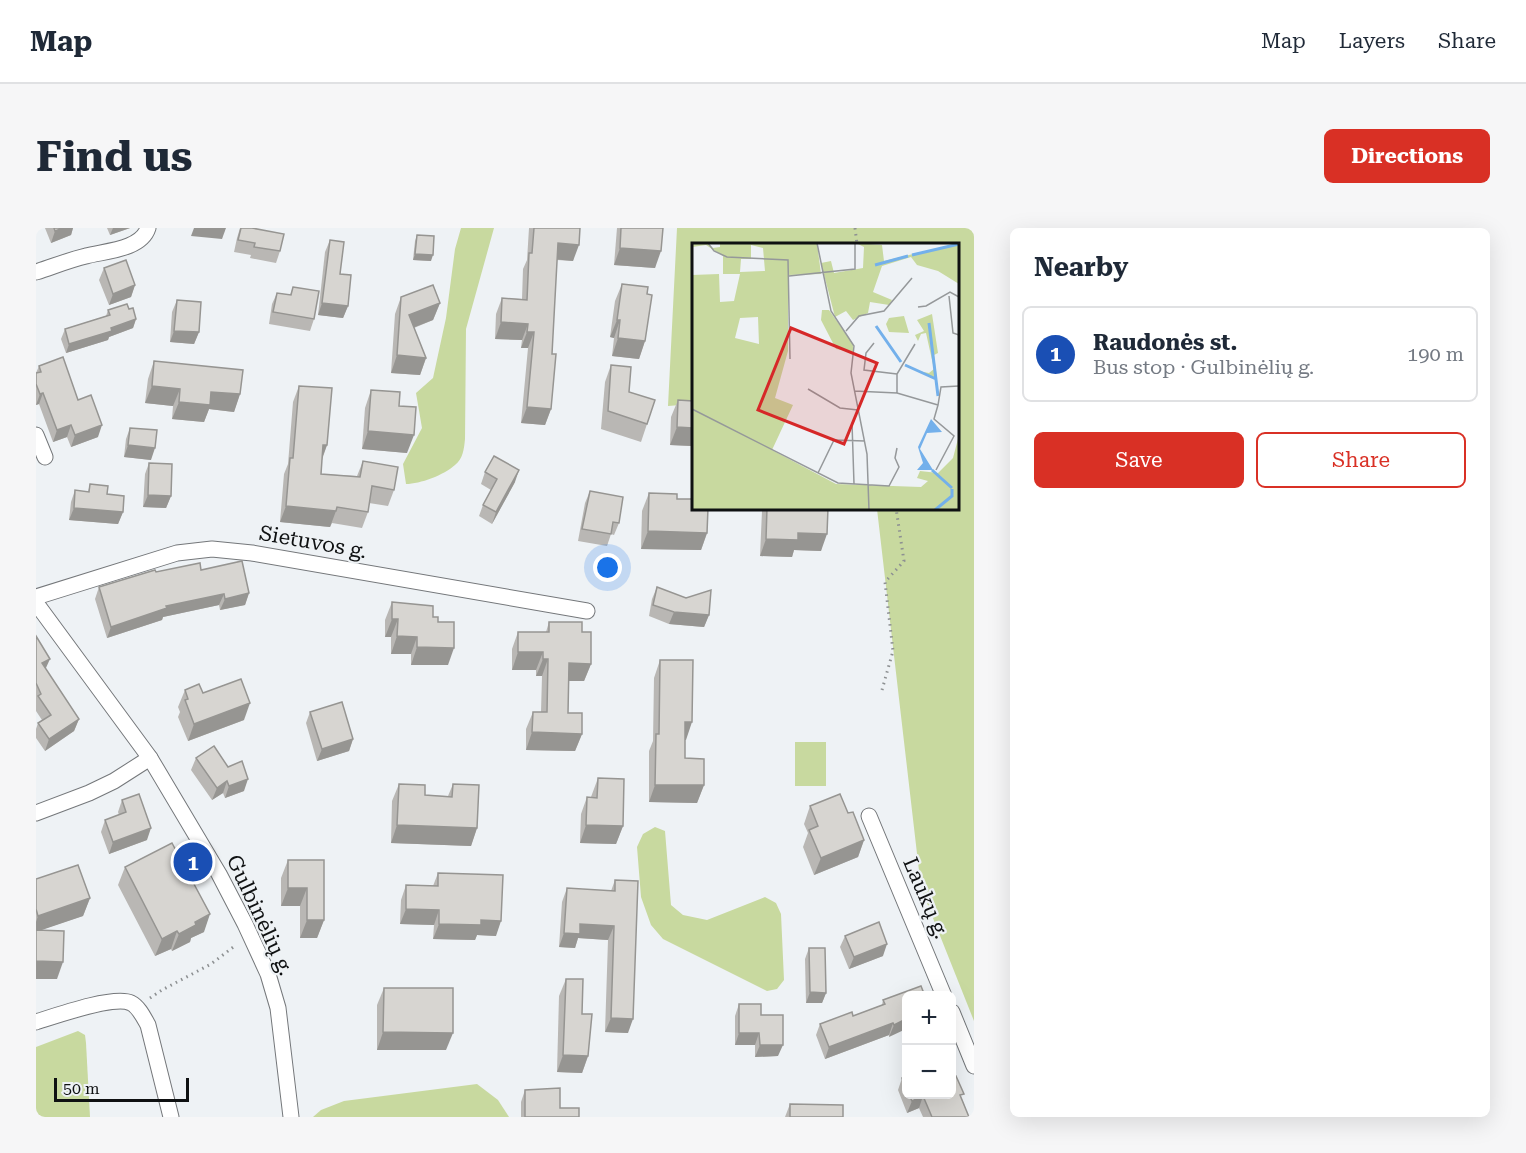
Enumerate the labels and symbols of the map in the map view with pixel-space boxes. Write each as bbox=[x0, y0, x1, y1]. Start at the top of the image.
inset map bbox=[692, 243, 959, 510]
street label: Sietuvos g. bbox=[257, 521, 369, 563]
your location bbox=[593, 553, 622, 582]
pin: 1 bbox=[174, 840, 212, 884]
street label: Gulbinėlių g. bbox=[222, 851, 298, 979]
street label: Laukų g. bbox=[898, 854, 954, 942]
scale bar bbox=[54, 1075, 189, 1102]

